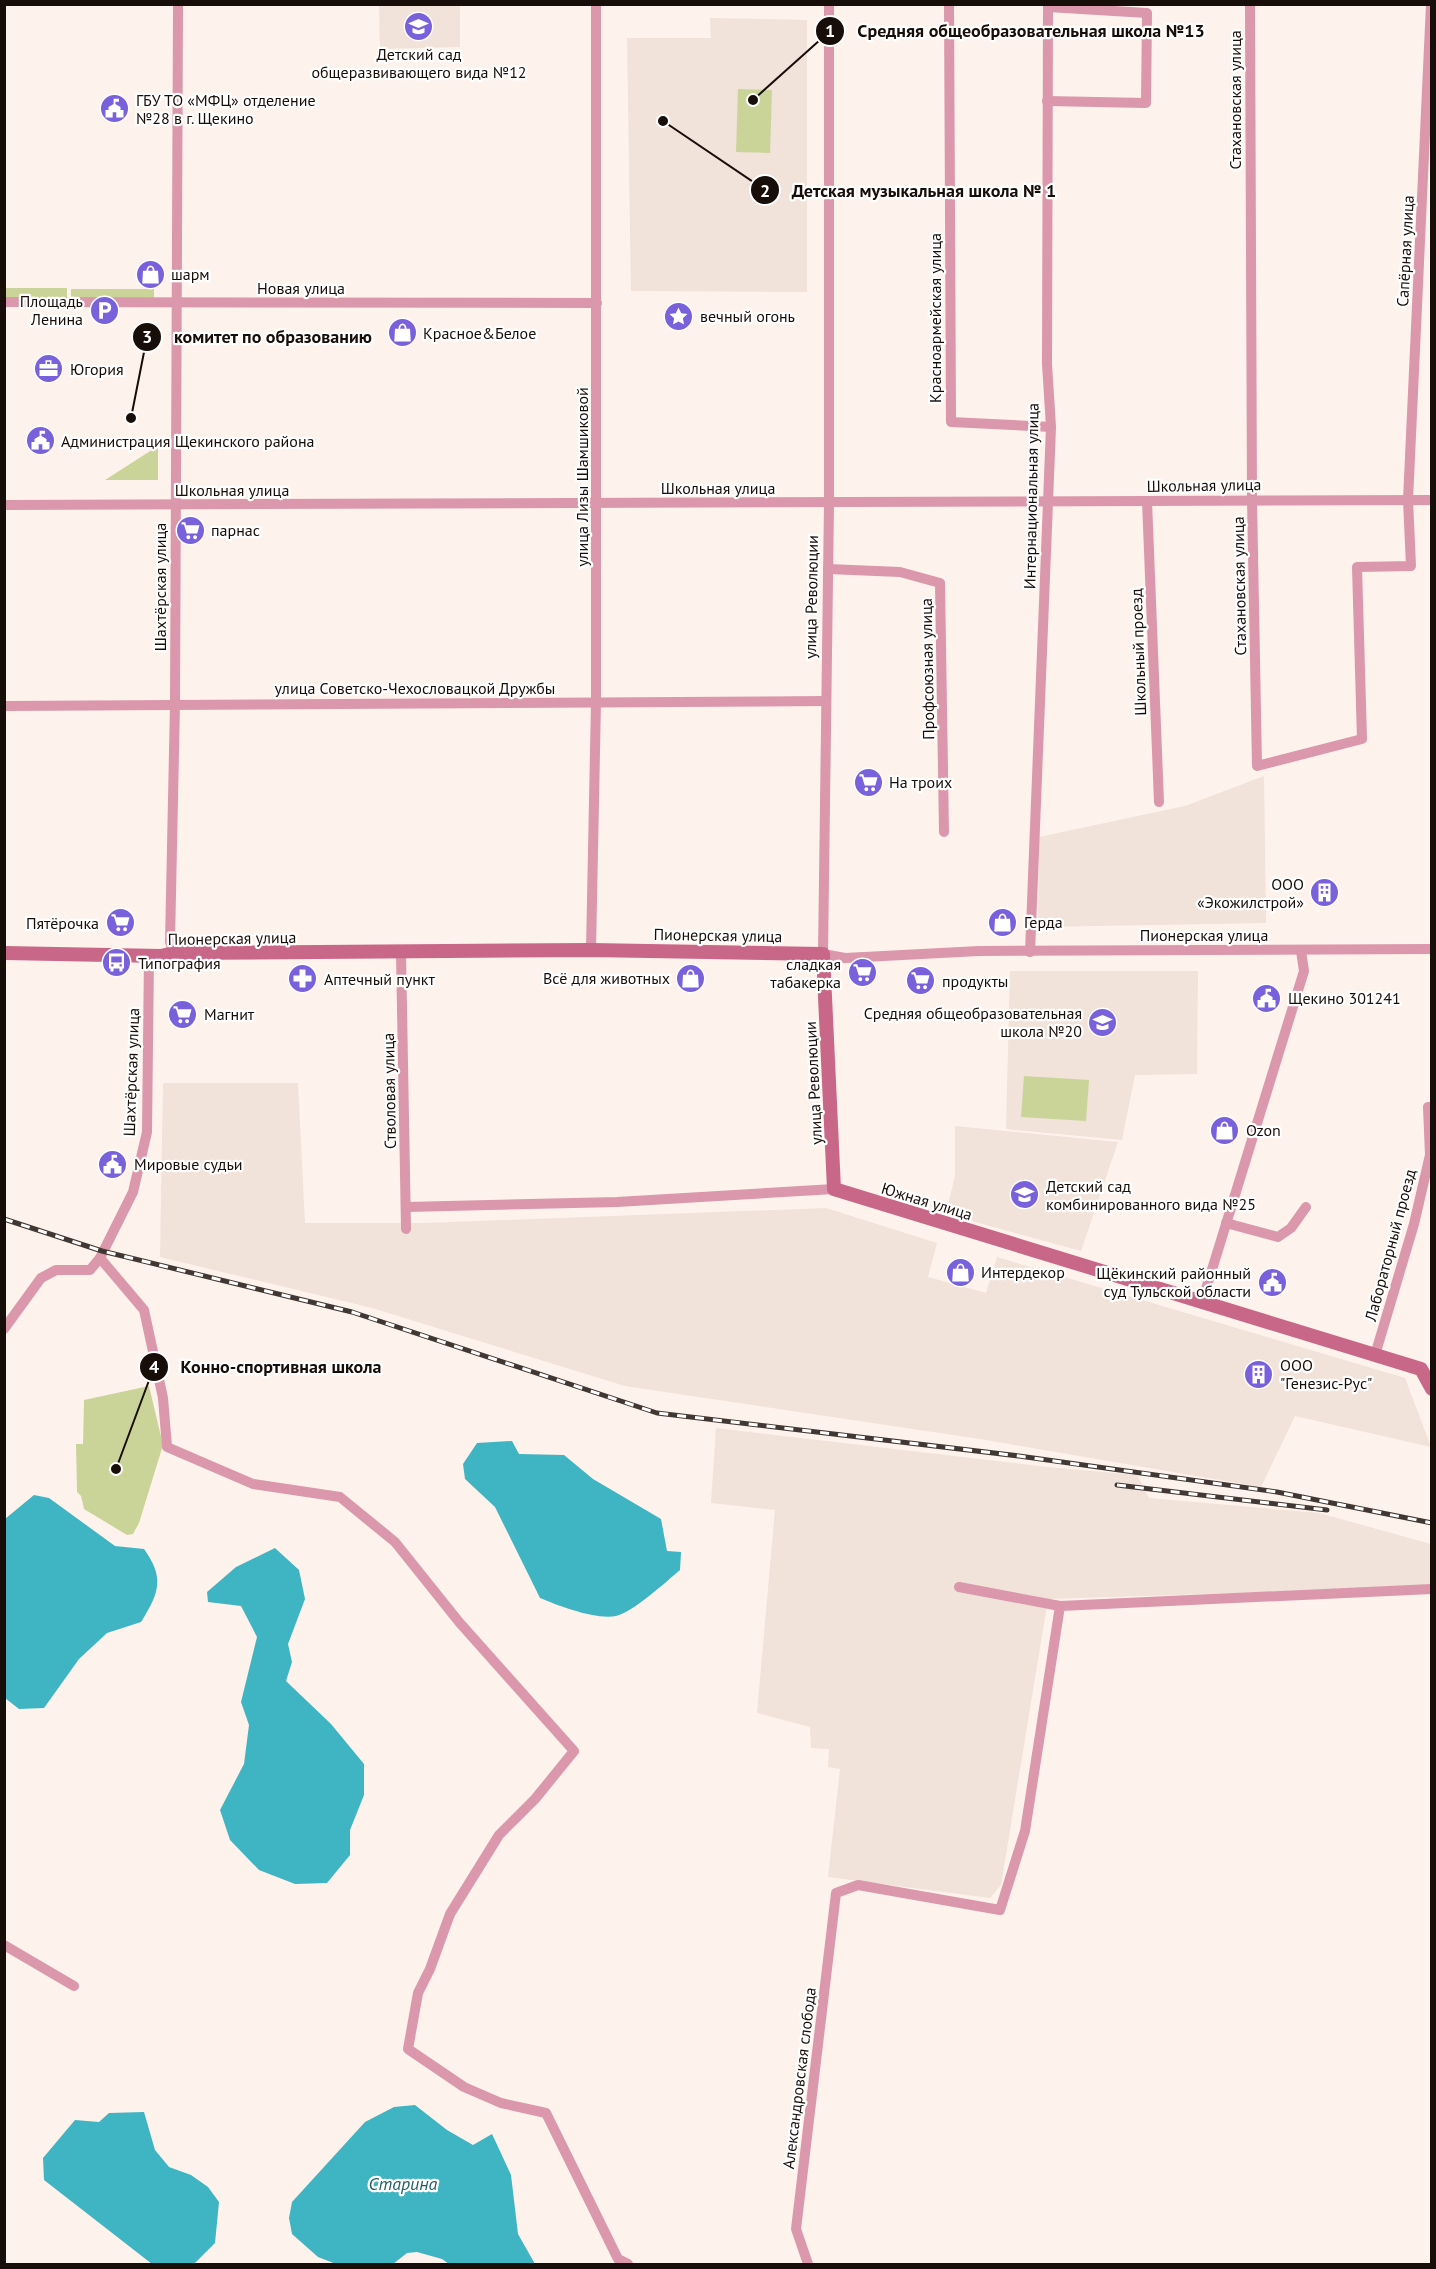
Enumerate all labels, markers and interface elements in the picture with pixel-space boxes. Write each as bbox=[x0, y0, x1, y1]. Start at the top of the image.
school or university icon: Детский сад общеразвивающего вида №12 bbox=[403, 10, 435, 42]
callout: Средняя общеобразовательная школа №13 bbox=[815, 13, 1216, 49]
text: 1 bbox=[825, 19, 835, 42]
text: Средняя общеобразовательная школа №13 bbox=[857, 19, 1205, 42]
street label: Стахановская улица bbox=[1225, 30, 1245, 170]
place label: Детский сад общеразвивающего вида №12 bbox=[311, 44, 527, 82]
place label: ГБУ ТО «МФЦ» отделение №28 в г. Щекино bbox=[136, 90, 316, 128]
public building icon: ГБУ ТО «МФЦ» отделение №28 в г. Щекино bbox=[99, 93, 131, 125]
callout: Детская музыкальная школа № 1 bbox=[750, 172, 1068, 208]
text: 2 bbox=[760, 179, 770, 202]
text: Детская музыкальная школа № 1 bbox=[792, 179, 1056, 202]
street label: Сапёрная улица bbox=[1392, 195, 1418, 307]
street label: Красноармейская улица bbox=[925, 233, 945, 403]
shop icon: шарм bbox=[134, 258, 166, 290]
place label: шарм bbox=[171, 264, 210, 284]
street label: Новая улица bbox=[257, 278, 345, 298]
place label: Площадь Ленина bbox=[20, 291, 83, 329]
parking icon: Площадь Ленина bbox=[88, 294, 120, 326]
place icon: вечный огонь bbox=[663, 300, 695, 332]
place label: вечный огонь bbox=[700, 306, 795, 326]
shop icon: Красное&Белое bbox=[386, 317, 418, 349]
callout: комитет по образованию bbox=[132, 319, 385, 355]
place label: Красное&Белое bbox=[423, 323, 536, 343]
text: 3 bbox=[142, 325, 152, 348]
text: комитет по образованию bbox=[174, 325, 372, 348]
office icon: Югория bbox=[33, 353, 65, 385]
place label: Югория bbox=[70, 359, 124, 379]
street label: улица Лизы Шамшиковой bbox=[572, 387, 592, 567]
street label: Интернациональная улица bbox=[1019, 403, 1043, 589]
public building icon: Администрация Щекинского района bbox=[24, 425, 56, 457]
place label: Администрация Щекинского района bbox=[61, 431, 314, 451]
street label: Школьная улица bbox=[1147, 474, 1261, 496]
street label: Школьная улица bbox=[661, 478, 775, 498]
street label: Школьная улица bbox=[175, 480, 289, 500]
supermarket icon: парнас bbox=[174, 514, 206, 546]
street label: Стахановская улица bbox=[1228, 516, 1250, 656]
place label: парнас bbox=[211, 520, 260, 540]
street label: Шахтёрская улица bbox=[150, 523, 170, 651]
street label: улица Революции bbox=[800, 535, 822, 659]
street label: Школьный проезд bbox=[1126, 588, 1150, 716]
street label: Профсоюзная улица bbox=[916, 598, 938, 740]
street label: улица Советско-Чехословацкой Дружбы bbox=[275, 678, 555, 698]
supermarket icon: На троих bbox=[852, 766, 884, 798]
place label: На троих bbox=[889, 772, 952, 792]
place label: ООО «Экожилстрой» bbox=[1197, 874, 1304, 912]
building icon: ООО «Экожилстрой» bbox=[1309, 877, 1341, 909]
shop icon: Герда bbox=[987, 906, 1019, 938]
supermarket icon: Пятёрочка bbox=[104, 907, 136, 939]
place label: Герда bbox=[1024, 912, 1063, 932]
place label: Пятёрочка bbox=[26, 913, 99, 933]
street label: Пионерская улица bbox=[653, 924, 783, 946]
street label: Пионерская улица bbox=[1140, 925, 1268, 945]
street label: Пионерская улица bbox=[167, 927, 297, 949]
bus stop icon: Типография bbox=[101, 947, 133, 979]
place label: Типография bbox=[138, 953, 221, 973]
place label: сладкая табакерка bbox=[770, 954, 841, 992]
supermarket icon: сладкая табакерка bbox=[846, 957, 878, 989]
shop icon: Всё для животных bbox=[675, 962, 707, 994]
pharmacy icon: Аптечный пункт bbox=[287, 963, 319, 995]
supermarket icon: продукты bbox=[905, 965, 937, 997]
place label: Всё для животных bbox=[543, 968, 670, 988]
place label: Аптечный пункт bbox=[324, 969, 436, 989]
place label: продукты bbox=[942, 971, 1008, 991]
public building icon: Щекино 301241 bbox=[1251, 982, 1283, 1014]
place label: Щекино 301241 bbox=[1288, 988, 1401, 1008]
supermarket icon: Магнит bbox=[167, 998, 199, 1030]
place label: Средняя общеобразовательная школа №20 bbox=[864, 1003, 1082, 1041]
place label: Магнит bbox=[204, 1004, 255, 1024]
school or university icon: Средняя общеобразовательная школа №20 bbox=[1087, 1006, 1119, 1038]
street label: Шахтёрская улица bbox=[119, 1007, 143, 1137]
street label: улица Революции bbox=[800, 1021, 826, 1145]
street label: Стволовая улица bbox=[378, 1033, 400, 1149]
shop icon: Ozon bbox=[1209, 1114, 1241, 1146]
place label: Ozon bbox=[1246, 1120, 1281, 1140]
public building icon: Мировые судьи bbox=[97, 1148, 129, 1180]
place label: Мировые судьи bbox=[134, 1154, 243, 1174]
street label: Лабораторный проезд bbox=[1360, 1166, 1420, 1324]
place label: Детский сад комбинированного вида №25 bbox=[1046, 1176, 1256, 1214]
street label: Южная улица bbox=[879, 1178, 975, 1224]
school or university icon: Детский сад комбинированного вида №25 bbox=[1009, 1179, 1041, 1211]
shop icon: Интердекор bbox=[944, 1256, 976, 1288]
place label: Интердекор bbox=[981, 1262, 1065, 1282]
place label: Щёкинский районный суд Тульской области bbox=[1096, 1263, 1251, 1301]
public building icon: Щёкинский районный суд Тульской области bbox=[1256, 1266, 1288, 1298]
callout: Конно-спортивная школа bbox=[139, 1349, 394, 1385]
text: 4 bbox=[149, 1355, 159, 1378]
text: Конно-спортивная школа bbox=[181, 1355, 382, 1378]
place label: ООО "Генезис-Рус" bbox=[1280, 1355, 1372, 1393]
building icon: ООО "Генезис-Рус" bbox=[1243, 1358, 1275, 1390]
street label: Александровская слобода bbox=[778, 1986, 820, 2170]
water label: Cтарина bbox=[369, 2172, 438, 2195]

